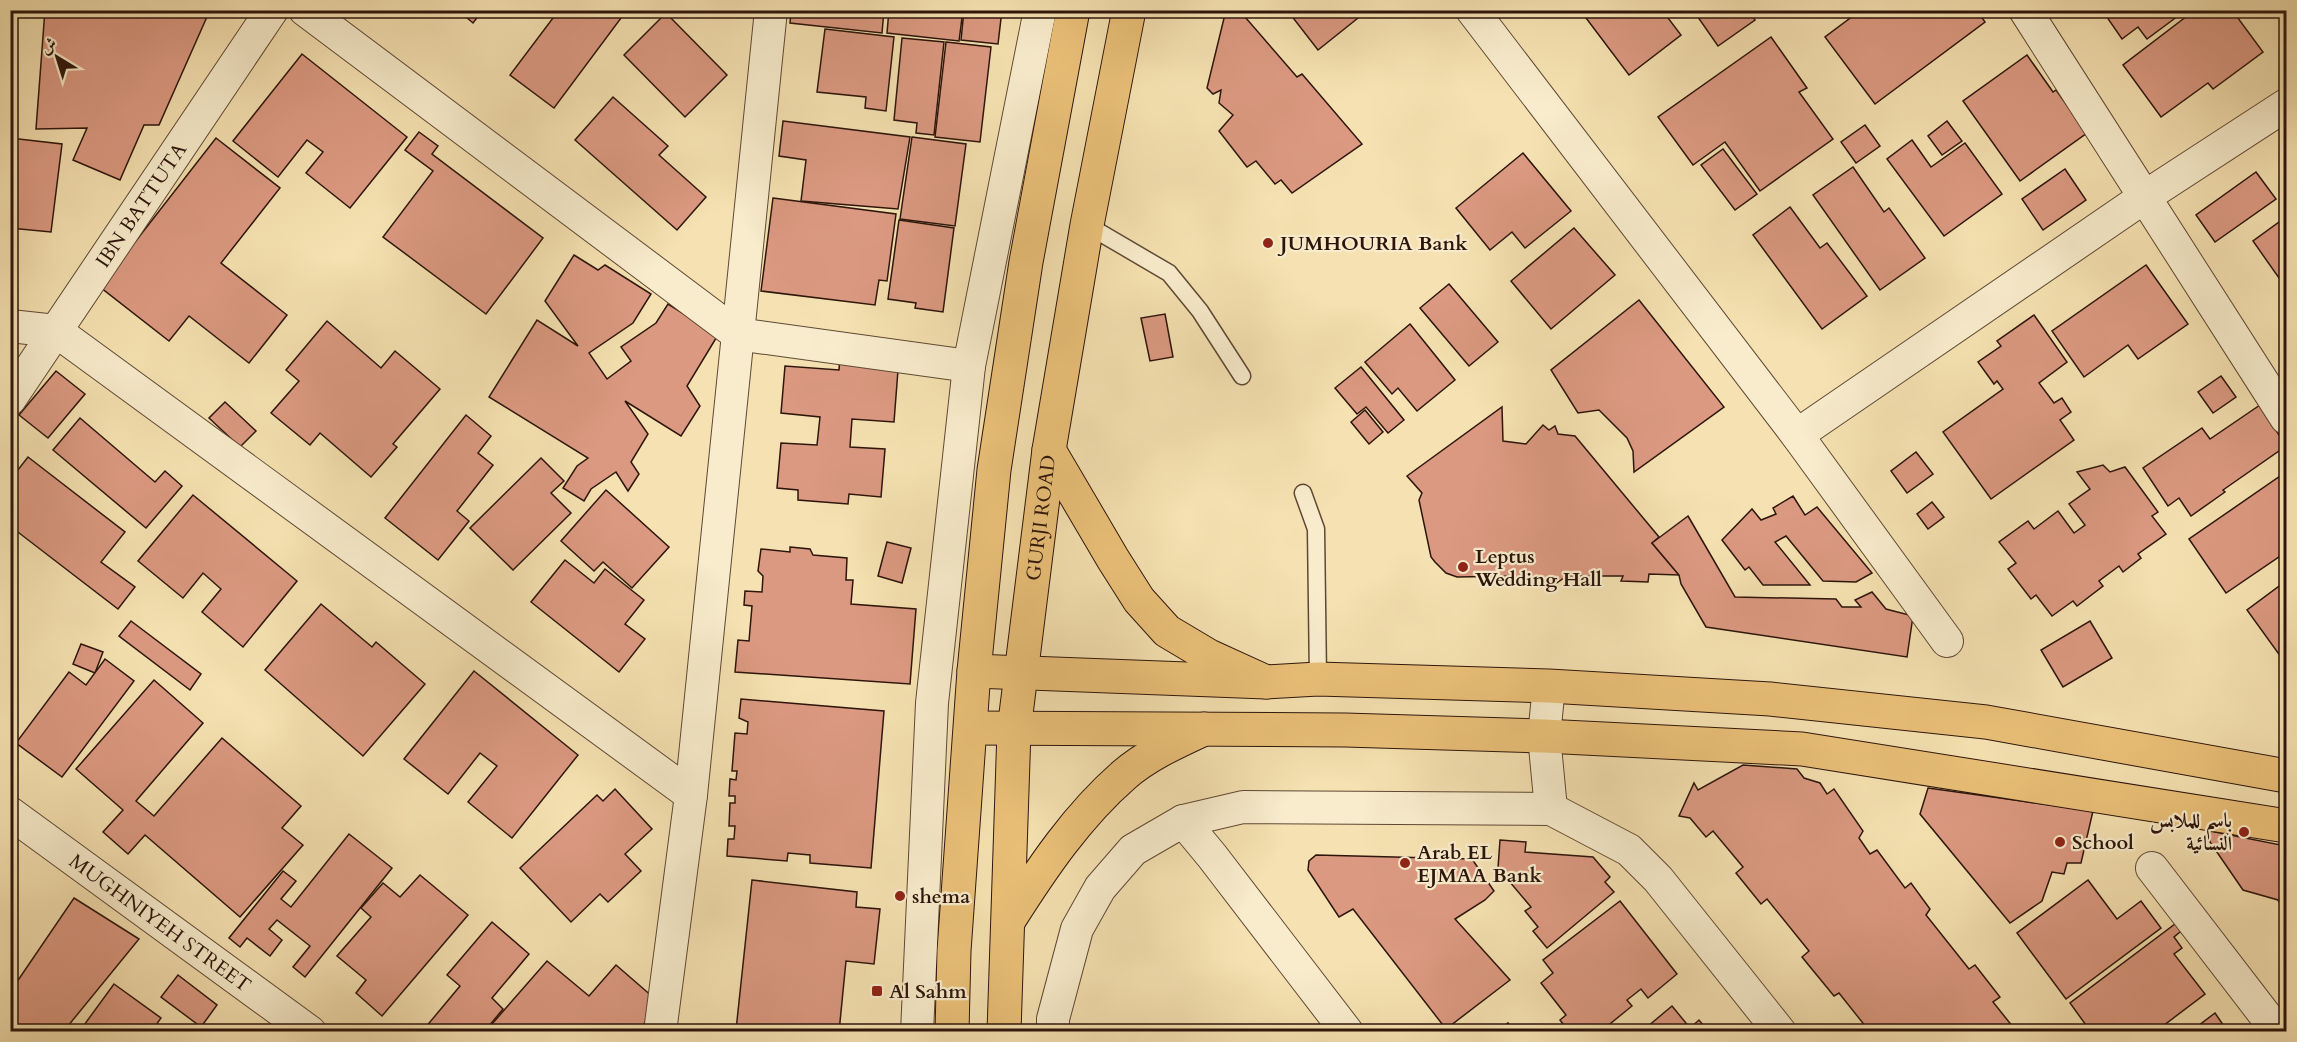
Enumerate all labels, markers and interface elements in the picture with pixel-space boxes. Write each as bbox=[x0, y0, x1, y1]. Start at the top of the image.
north arrow bbox=[27, 27, 87, 87]
text: ش bbox=[35, 32, 61, 60]
street label: IBN BATTUTA bbox=[89, 137, 193, 273]
place label: JUMHOURIA Bank bbox=[1277, 230, 1468, 257]
marker: JUMHOURIA Bank bbox=[1261, 236, 1275, 250]
street label: GURJI ROAD bbox=[1020, 453, 1062, 582]
place label: Leptus Wedding Hall bbox=[1474, 543, 1602, 593]
marker: Leptus Wedding Hall bbox=[1456, 560, 1470, 574]
place label: باسم للملابس النسائية bbox=[2150, 807, 2232, 857]
marker: باسم للملابس النسائية bbox=[2237, 825, 2251, 839]
place label: School bbox=[2072, 829, 2134, 856]
marker: School bbox=[2053, 835, 2067, 849]
place label: Arab EL EJMAA Bank bbox=[1417, 839, 1543, 889]
street label: MUGHNIYEH STREET bbox=[64, 848, 257, 999]
marker: Arab EL EJMAA Bank bbox=[1398, 856, 1412, 870]
place label: shema bbox=[912, 883, 970, 910]
marker: shema bbox=[893, 889, 907, 903]
place label: Al Sahm bbox=[889, 978, 967, 1005]
marker: Al Sahm bbox=[870, 984, 884, 998]

